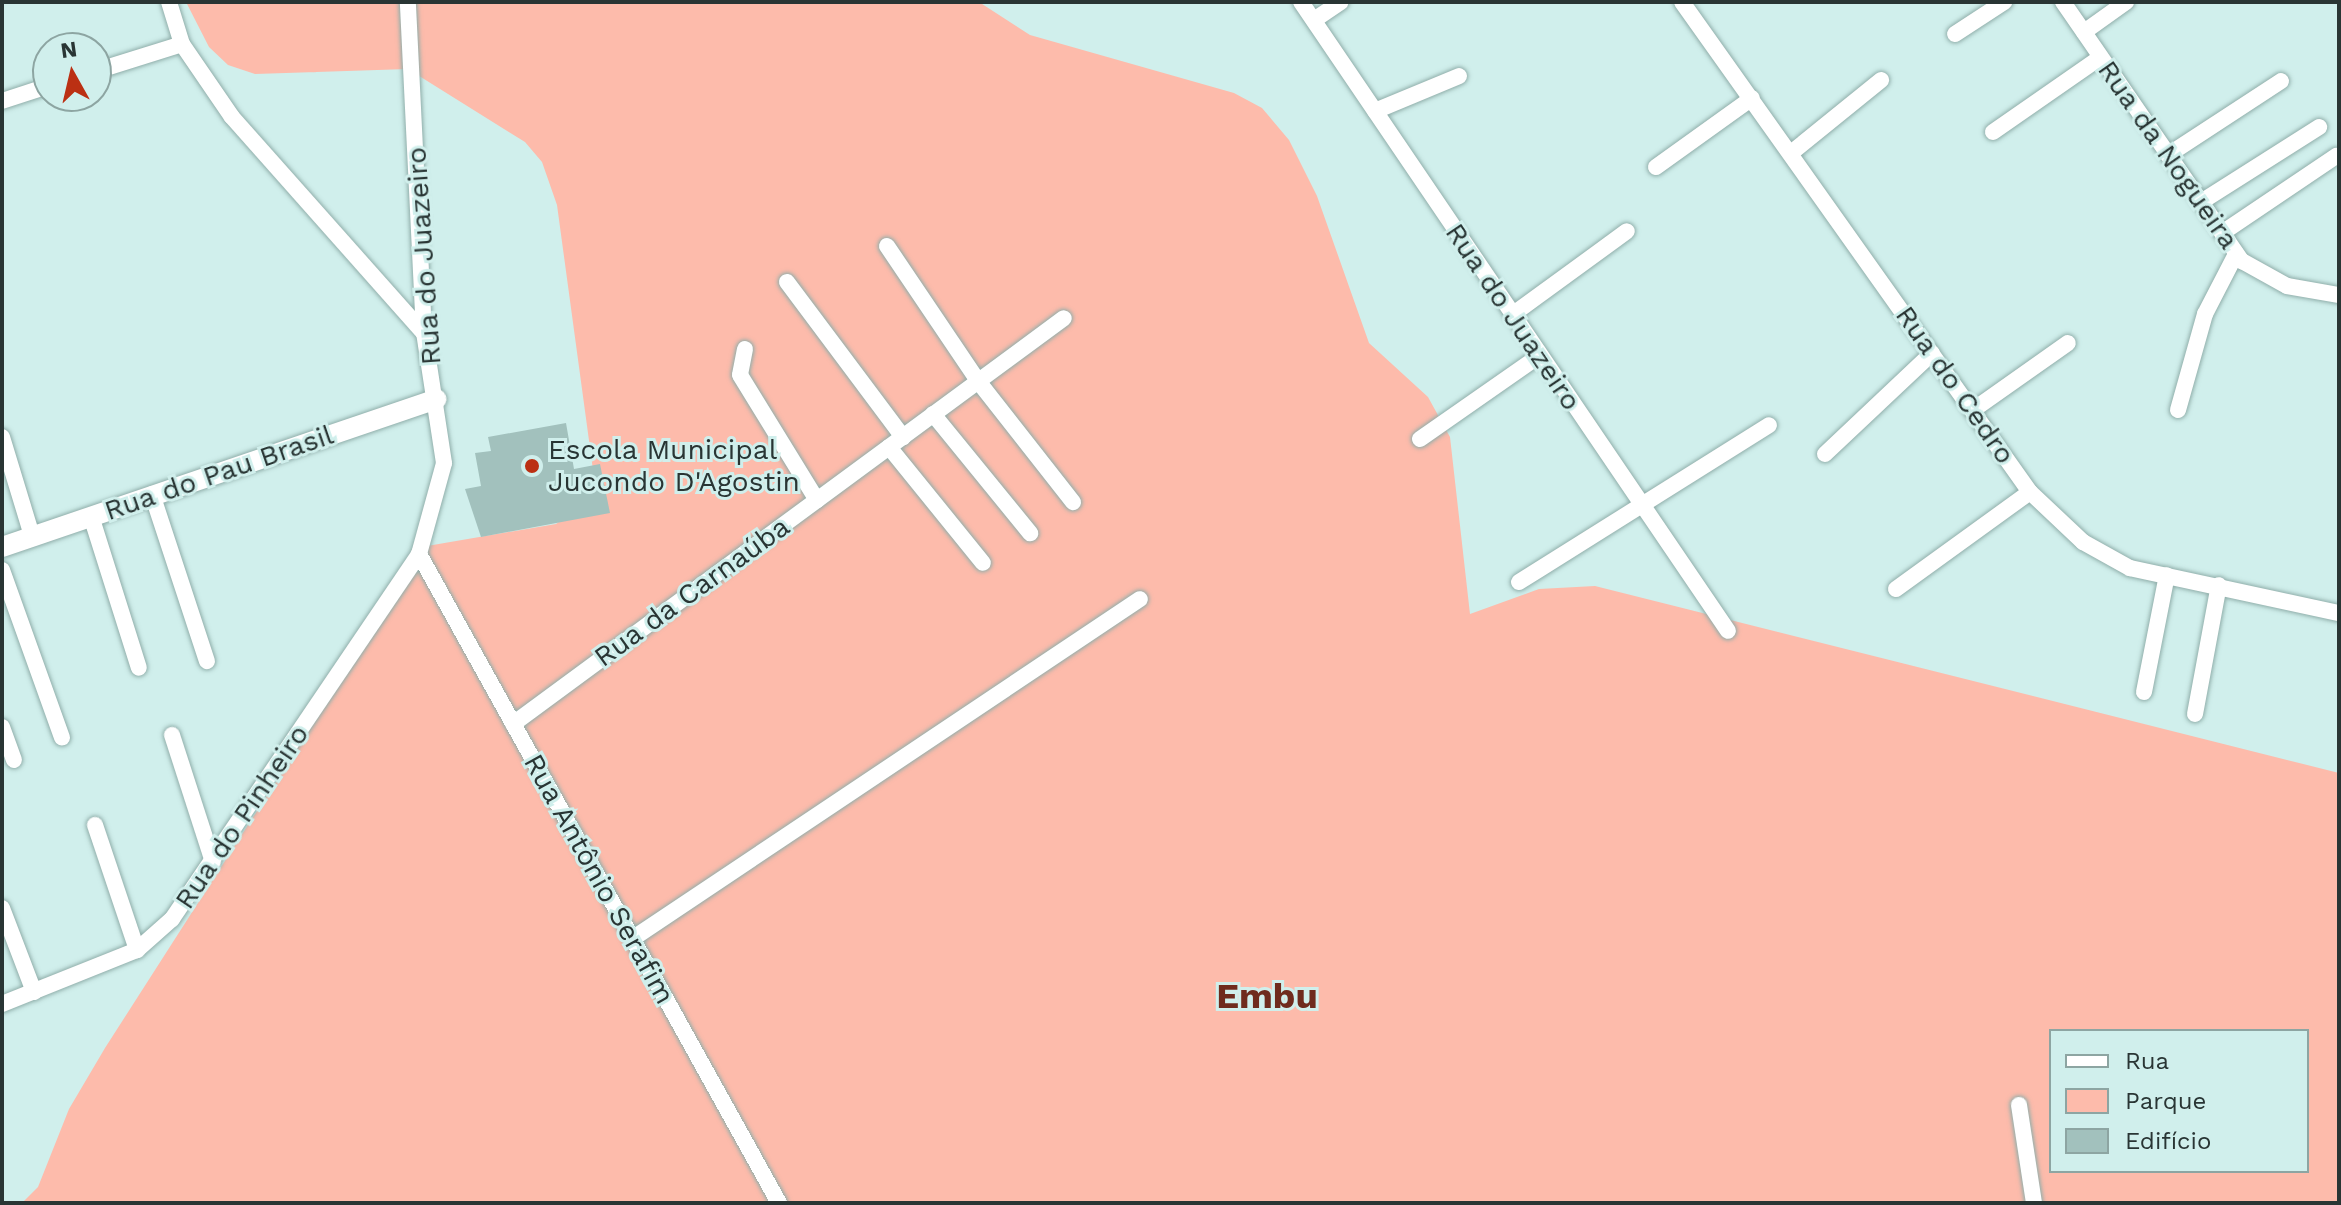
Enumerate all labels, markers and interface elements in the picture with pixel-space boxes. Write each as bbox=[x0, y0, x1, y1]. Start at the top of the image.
north arrow bbox=[32, 32, 112, 112]
text: N bbox=[59, 36, 79, 63]
street label: Rua da Nogueira bbox=[2090, 54, 2246, 256]
street label: Rua do Juazeiro bbox=[400, 145, 448, 367]
street label: Rua do Juazeiro bbox=[1438, 217, 1588, 417]
street label: Rua do Cedro bbox=[1888, 299, 2022, 471]
street label: Rua do Pau Brasil bbox=[100, 418, 338, 528]
place label: Escola Municipal Jucondo D'Agostin bbox=[548, 433, 800, 499]
marker: Escola Municipal Jucondo D'Agostin bbox=[523, 457, 541, 475]
street label: Rua da Carnaúba bbox=[587, 510, 797, 674]
street label: Rua do Pinheiro bbox=[168, 718, 316, 916]
street label: Rua Antônio Serafim bbox=[516, 747, 682, 1011]
district label: Embu bbox=[1216, 975, 1318, 1019]
legend bbox=[2049, 1029, 2309, 1173]
text: Rua bbox=[2125, 1047, 2169, 1075]
text: Parque bbox=[2125, 1087, 2206, 1115]
text: Edifício bbox=[2125, 1127, 2211, 1155]

